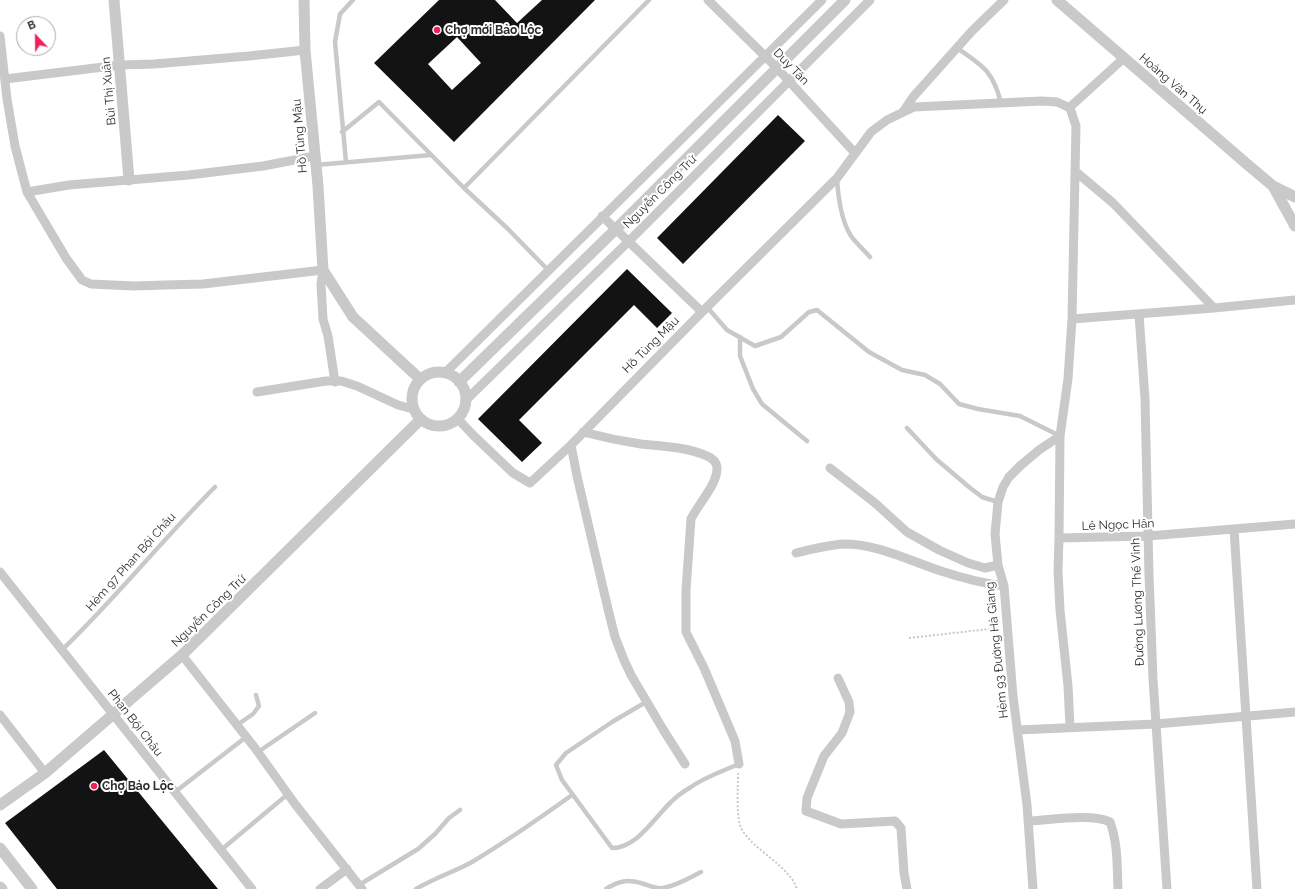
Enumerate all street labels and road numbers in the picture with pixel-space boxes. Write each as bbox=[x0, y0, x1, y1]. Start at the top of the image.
street label: Duy Tân bbox=[770, 46, 812, 88]
street label: Hoàng Văn Thụ bbox=[1136, 51, 1210, 117]
street label: Bùi Thị Xuân bbox=[99, 56, 119, 126]
street label: Hồ Tùng Mậu bbox=[290, 98, 310, 174]
street label: Nguyễn Công Trứ bbox=[620, 152, 700, 232]
street label: Hồ Tùng Mậu bbox=[620, 314, 682, 376]
street label: Hẻm 97 Phan Bội Châu bbox=[83, 510, 179, 614]
street label: Lê Ngọc Hân bbox=[1081, 517, 1155, 533]
street label: Đường Lương Thế Vinh bbox=[1129, 538, 1147, 666]
street label: Nguyễn Công Trứ bbox=[169, 572, 249, 650]
street label: Hẻm 93 Đường Hà Giang bbox=[983, 581, 1011, 719]
street label: Phan Bội Châu bbox=[104, 687, 166, 759]

